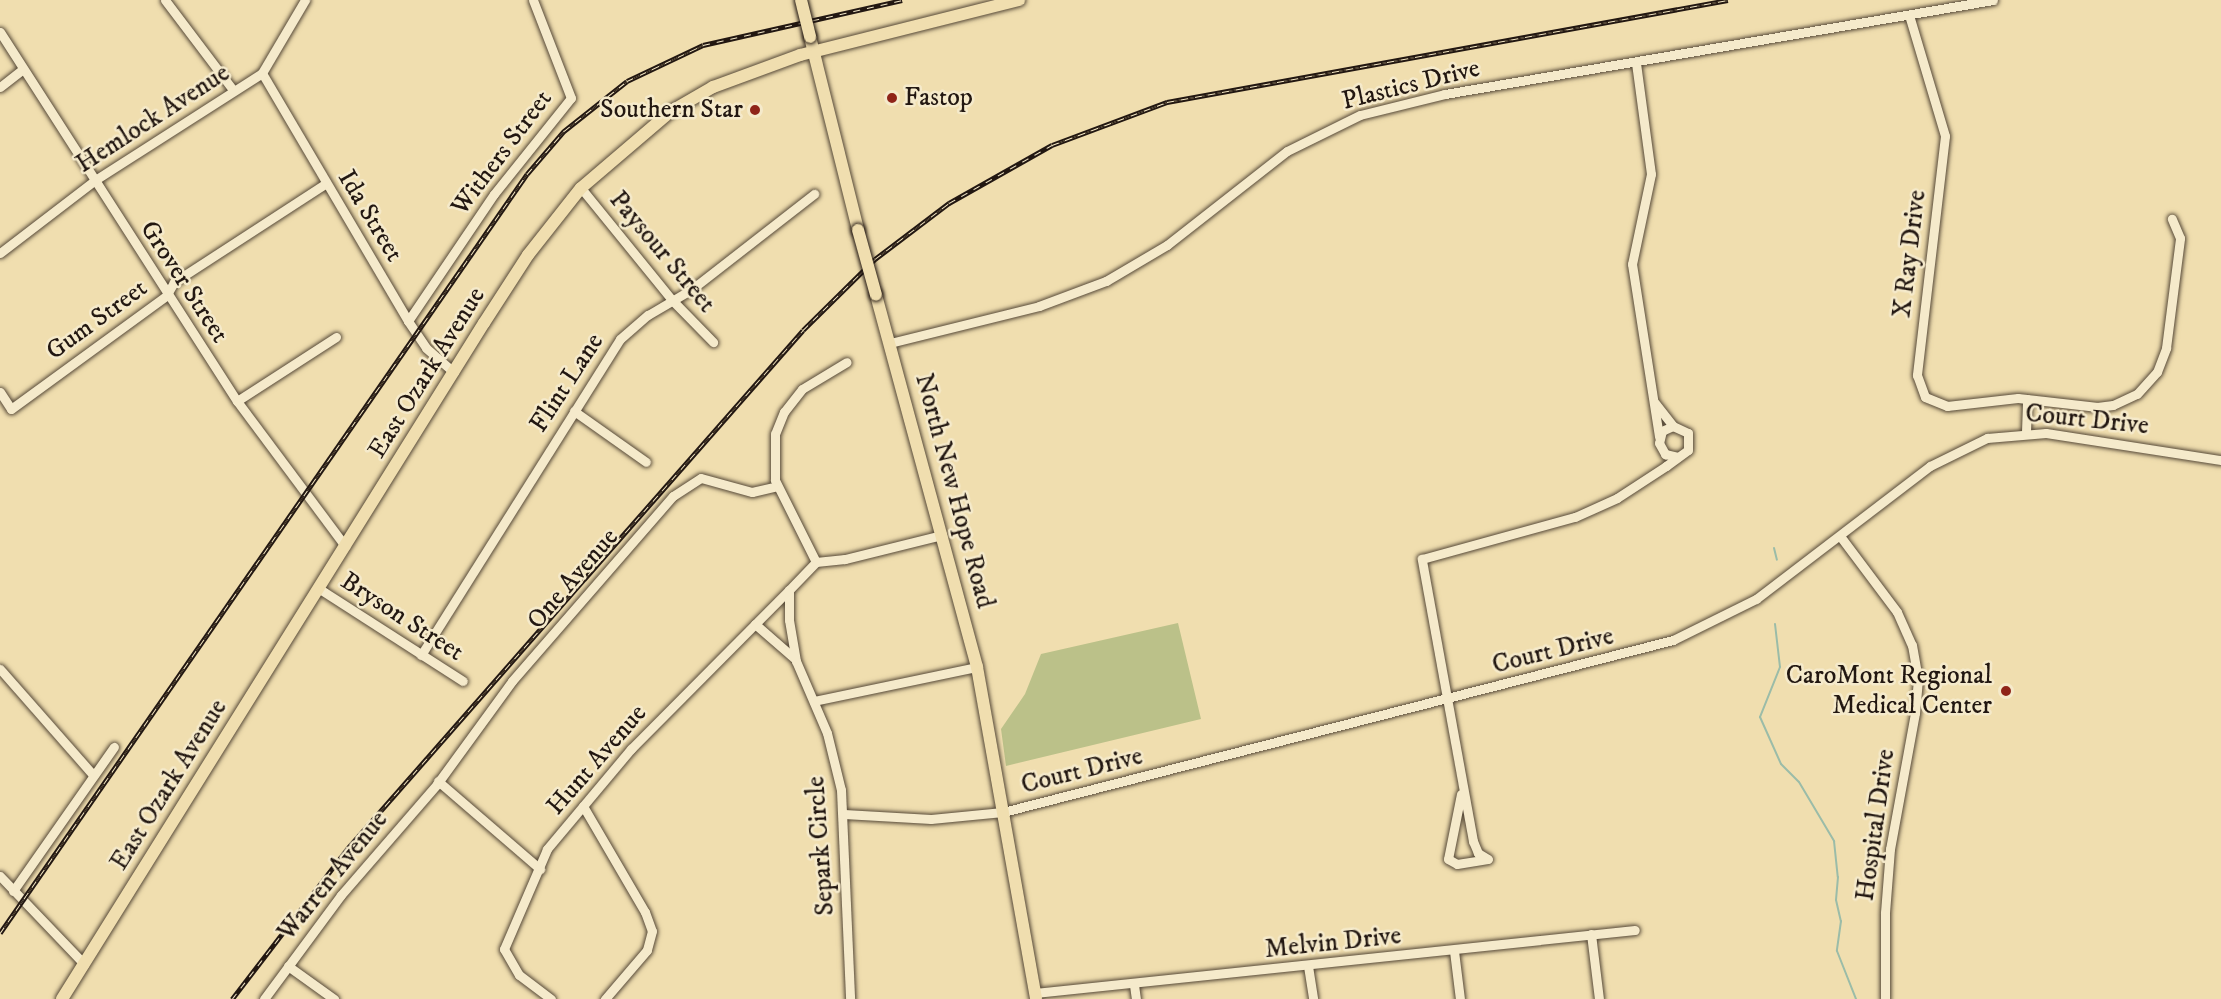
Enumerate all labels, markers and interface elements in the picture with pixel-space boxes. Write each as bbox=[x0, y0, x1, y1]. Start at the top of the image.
street label: Plastics Drive bbox=[1339, 53, 1483, 117]
street label: Hemlock Avenue bbox=[70, 58, 236, 180]
place label: Fastop bbox=[904, 82, 973, 114]
street label: Withers Street bbox=[445, 84, 559, 222]
marker: Fastop bbox=[885, 91, 899, 105]
place label: Southern Star bbox=[600, 94, 743, 126]
marker: Southern Star bbox=[748, 103, 762, 117]
street label: Ida Street bbox=[330, 164, 410, 268]
street label: Paysour Street bbox=[602, 185, 722, 319]
street label: X Ray Drive bbox=[1887, 188, 1933, 320]
street label: Grover Street bbox=[133, 215, 235, 349]
street label: Gum Street bbox=[40, 273, 154, 367]
street label: East Ozark Avenue bbox=[362, 282, 492, 464]
street label: Flint Lane bbox=[523, 328, 611, 438]
street label: North New Hope Road bbox=[908, 370, 1000, 612]
street label: Court Drive bbox=[2024, 398, 2150, 442]
street label: One Avenue bbox=[521, 522, 625, 636]
street label: Bryson Street bbox=[335, 566, 469, 668]
street label: Court Drive bbox=[1489, 621, 1617, 681]
place label: CaroMont Regional Medical Center bbox=[1786, 660, 1992, 722]
marker: CaroMont Regional Medical Center bbox=[1997, 682, 2015, 700]
street label: East Ozark Avenue bbox=[104, 694, 234, 876]
street label: Hunt Avenue bbox=[541, 698, 653, 822]
street label: Court Drive bbox=[1018, 741, 1146, 801]
street label: Hospital Drive bbox=[1850, 747, 1902, 903]
street label: Separk Circle bbox=[801, 775, 841, 917]
street label: Warren Avenue bbox=[271, 805, 395, 947]
street label: Melvin Drive bbox=[1263, 920, 1403, 966]

